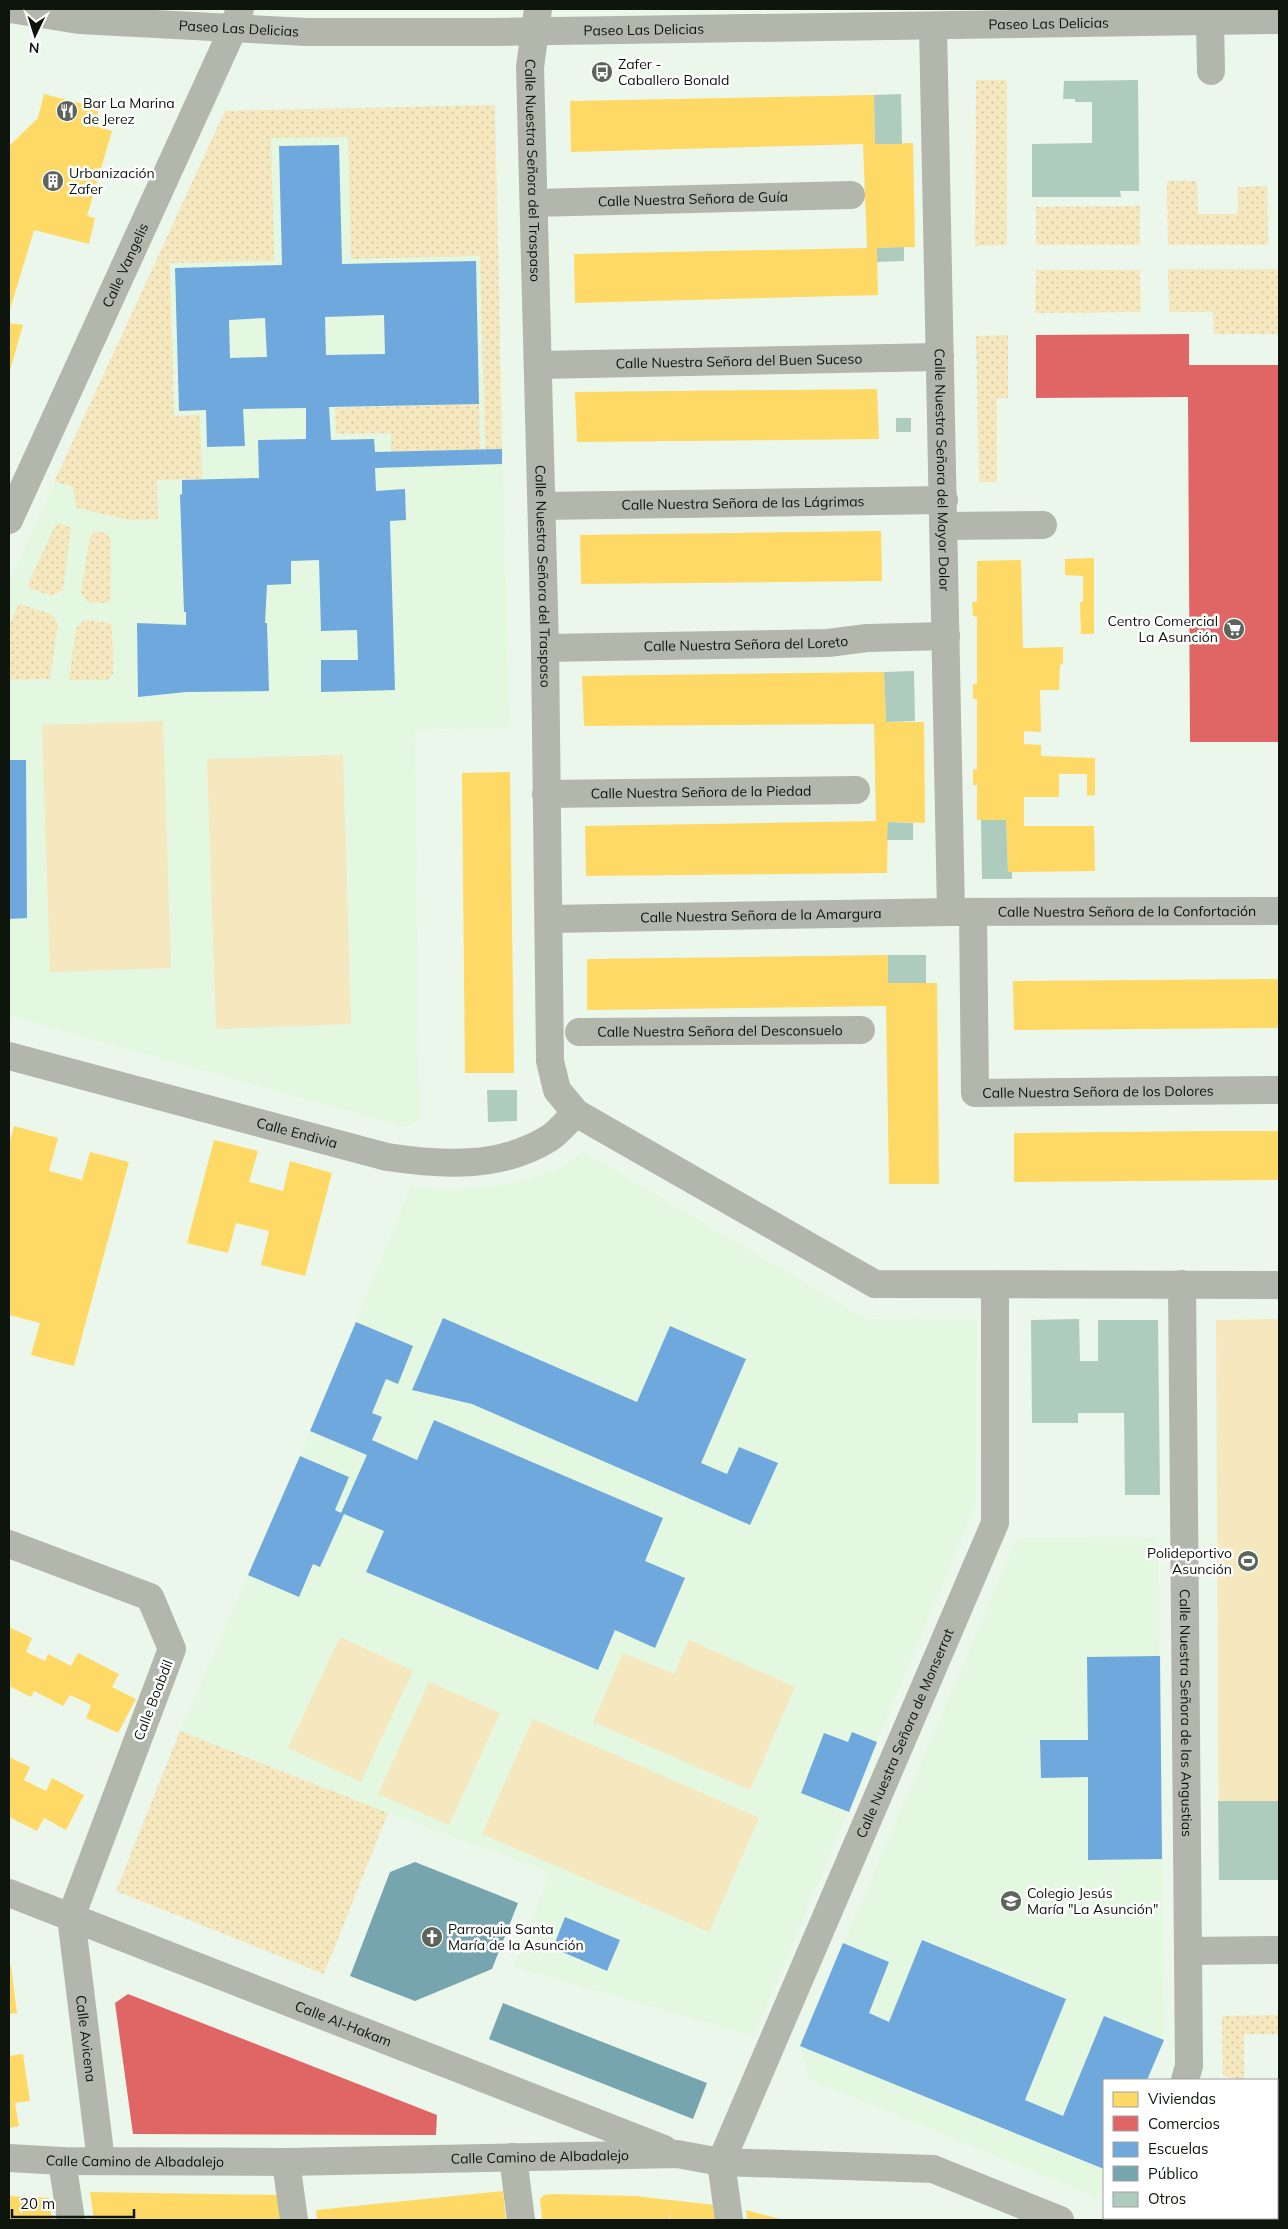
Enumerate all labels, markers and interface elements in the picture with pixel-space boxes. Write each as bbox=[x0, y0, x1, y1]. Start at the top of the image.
north arrow bbox=[10, 10, 60, 60]
street label: Paseo Las Delicias bbox=[988, 14, 1109, 33]
street label: Paseo Las Delicias bbox=[178, 16, 300, 41]
street label: Paseo Las Delicias bbox=[583, 20, 704, 40]
text: N bbox=[28, 39, 40, 57]
place label: Zafer - Caballero Bonald bbox=[618, 55, 729, 89]
street label: Calle Nuestra Señora del Traspaso bbox=[521, 58, 545, 282]
bus stop icon: Zafer - Caballero Bonald bbox=[590, 60, 614, 84]
place label: Bar La Marina de Jerez bbox=[83, 94, 175, 128]
restaurant icon: Bar La Marina de Jerez bbox=[55, 99, 79, 123]
place label: Urbanización Zafer bbox=[69, 164, 155, 198]
building icon: Urbanización Zafer bbox=[41, 169, 65, 193]
street label: Calle Nuestra Señora de Guía bbox=[598, 188, 788, 210]
street label: Calle Vangelis bbox=[98, 220, 152, 310]
street label: Calle Nuestra Señora del Mayor Dolor bbox=[931, 348, 954, 592]
street label: Calle Nuestra Señora del Buen Suceso bbox=[615, 350, 862, 372]
street label: Calle Nuestra Señora del Traspaso bbox=[531, 465, 554, 688]
street label: Calle Nuestra Señora de las Lágrimas bbox=[621, 492, 865, 514]
place label: Centro Comercial La Asunción bbox=[1108, 612, 1218, 646]
supermarket icon: Centro Comercial La Asunción bbox=[1222, 617, 1246, 641]
street label: Calle Nuestra Señora del Loreto bbox=[644, 632, 849, 655]
street label: Calle Nuestra Señora de la Piedad bbox=[590, 782, 812, 802]
street label: Calle Nuestra Señora de la Confortación bbox=[998, 902, 1256, 921]
street label: Calle Nuestra Señora de la Amargura bbox=[640, 904, 882, 926]
street label: Calle Nuestra Señora del Desconsuelo bbox=[597, 1021, 843, 1041]
street label: Calle Nuestra Señora de los Dolores bbox=[982, 1082, 1214, 1102]
street label: Calle Endivia bbox=[254, 1114, 339, 1152]
place label: Polideportivo Asunción bbox=[1147, 1544, 1232, 1578]
sports icon: Polideportivo Asunción bbox=[1236, 1549, 1260, 1573]
street label: Calle Nuestra Señora de las Angustias bbox=[1176, 1589, 1196, 1837]
street label: Calle Nuestra Señora de Monserrat bbox=[852, 1626, 958, 1841]
street label: Calle Boabdil bbox=[129, 1657, 177, 1743]
place label: Colegio Jesús María "La Asunción" bbox=[1027, 1884, 1158, 1918]
school or university icon: Colegio Jesús María "La Asunción" bbox=[999, 1889, 1023, 1913]
place label: Parroquia Santa María de la Asunción bbox=[448, 1920, 584, 1954]
church icon: Parroquia Santa María de la Asunción bbox=[420, 1925, 444, 1949]
street label: Calle Avicena bbox=[72, 1994, 100, 2083]
street label: Calle Al-Hakam bbox=[292, 1997, 394, 2051]
legend bbox=[1103, 2079, 1278, 2219]
text: Viviendas bbox=[1148, 2089, 1216, 2108]
text: Comercios bbox=[1148, 2114, 1220, 2133]
text: Escuelas bbox=[1148, 2139, 1208, 2158]
street label: Calle Camino de Albadalejo bbox=[451, 2146, 629, 2168]
street label: Calle Camino de Albadalejo bbox=[45, 2151, 224, 2171]
text: Público bbox=[1148, 2164, 1198, 2183]
scale bar bbox=[12, 2186, 135, 2218]
text: Otros bbox=[1148, 2189, 1186, 2208]
text: 20 m bbox=[20, 2194, 55, 2213]

